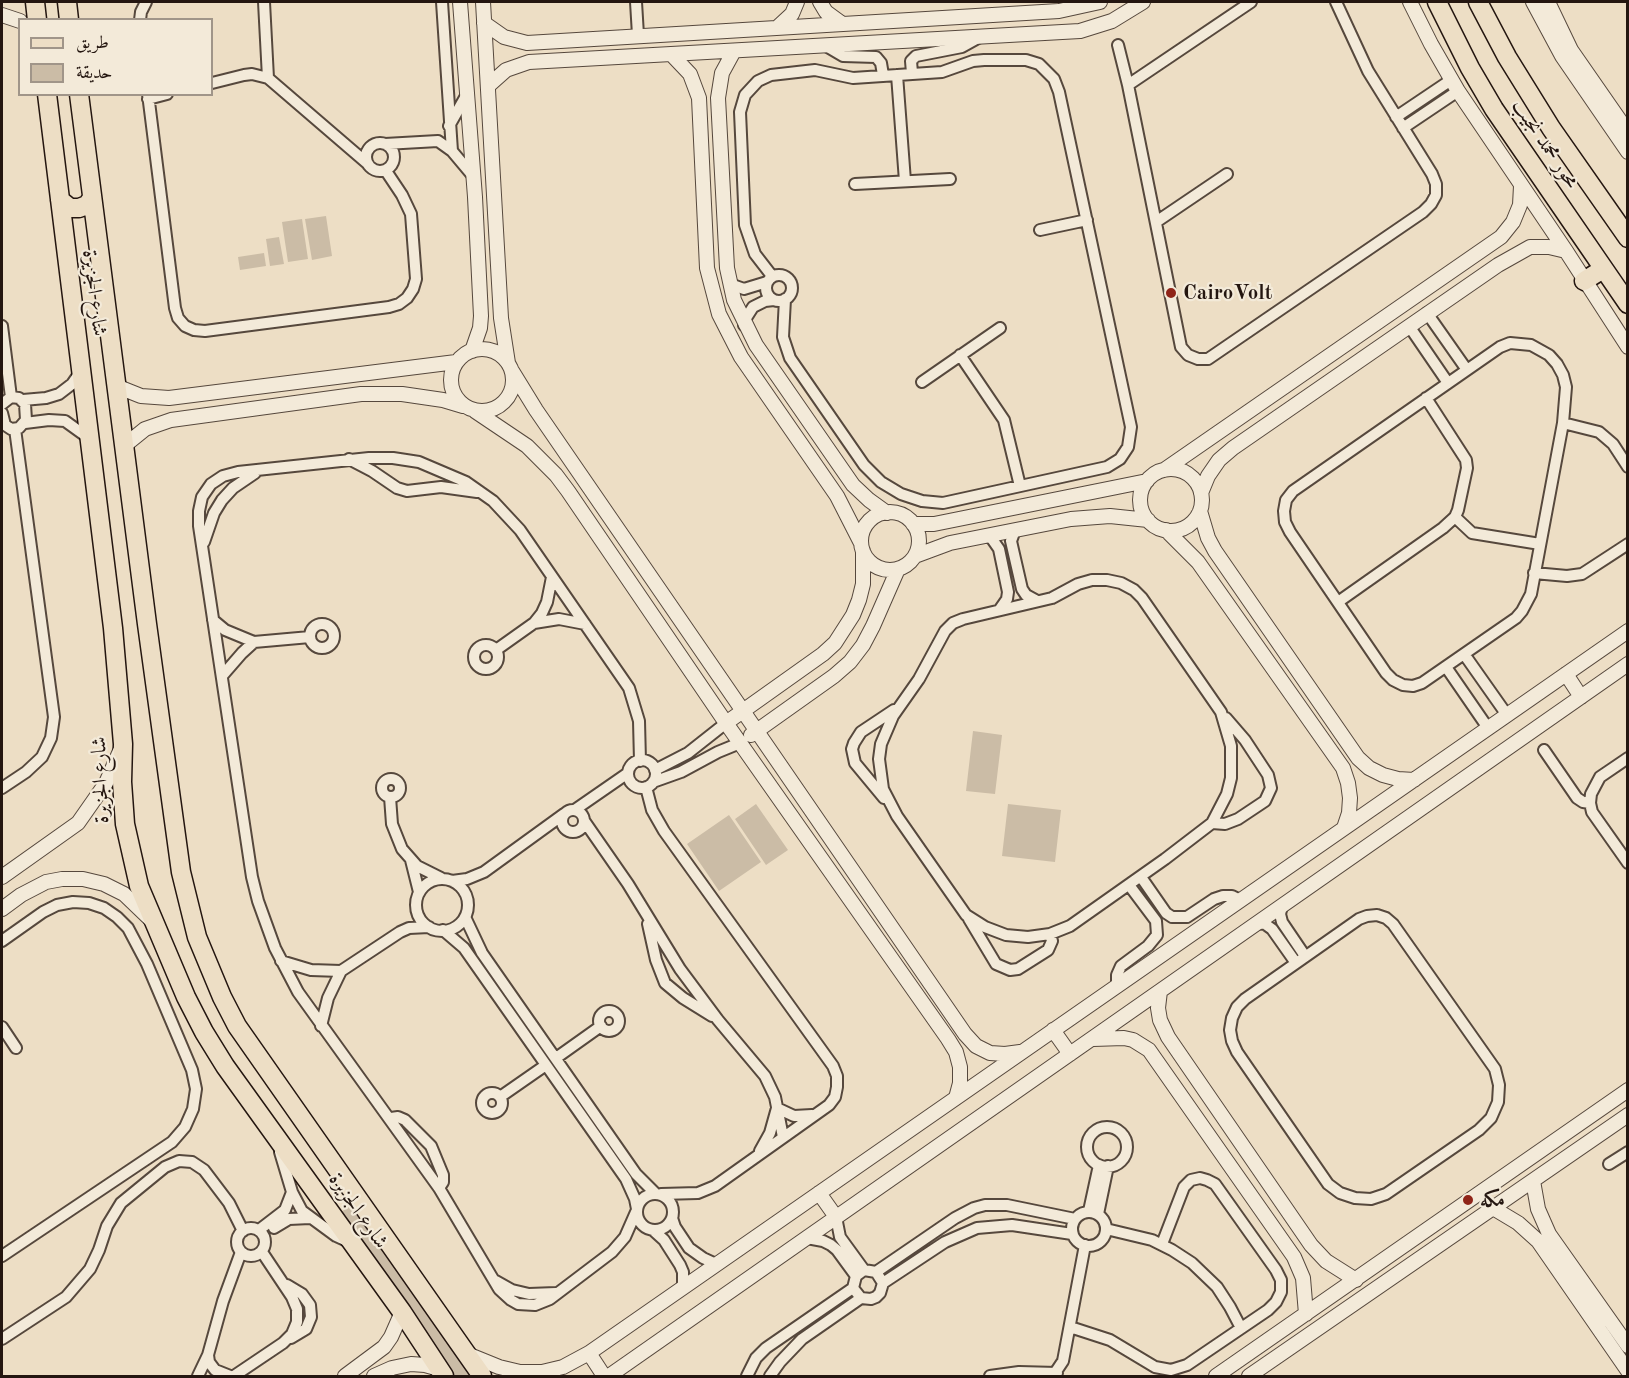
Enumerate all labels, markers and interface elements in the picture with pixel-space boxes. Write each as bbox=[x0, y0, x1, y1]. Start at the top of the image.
legend bbox=[18, 18, 213, 96]
text: طريق bbox=[76, 34, 109, 52]
text: حديقة bbox=[76, 64, 112, 82]
street label: محور محمد نجيب bbox=[1506, 94, 1584, 194]
street label: شارع الجزيرة bbox=[76, 248, 112, 338]
place label: CairoVolt bbox=[1183, 280, 1272, 306]
marker: CairoVolt bbox=[1164, 286, 1178, 300]
street label: شارع الجزيرة bbox=[87, 736, 115, 824]
street label: شارع الجزيرة bbox=[323, 1168, 393, 1254]
place label: مكه bbox=[1480, 1187, 1505, 1213]
marker: مكه bbox=[1461, 1193, 1475, 1207]

